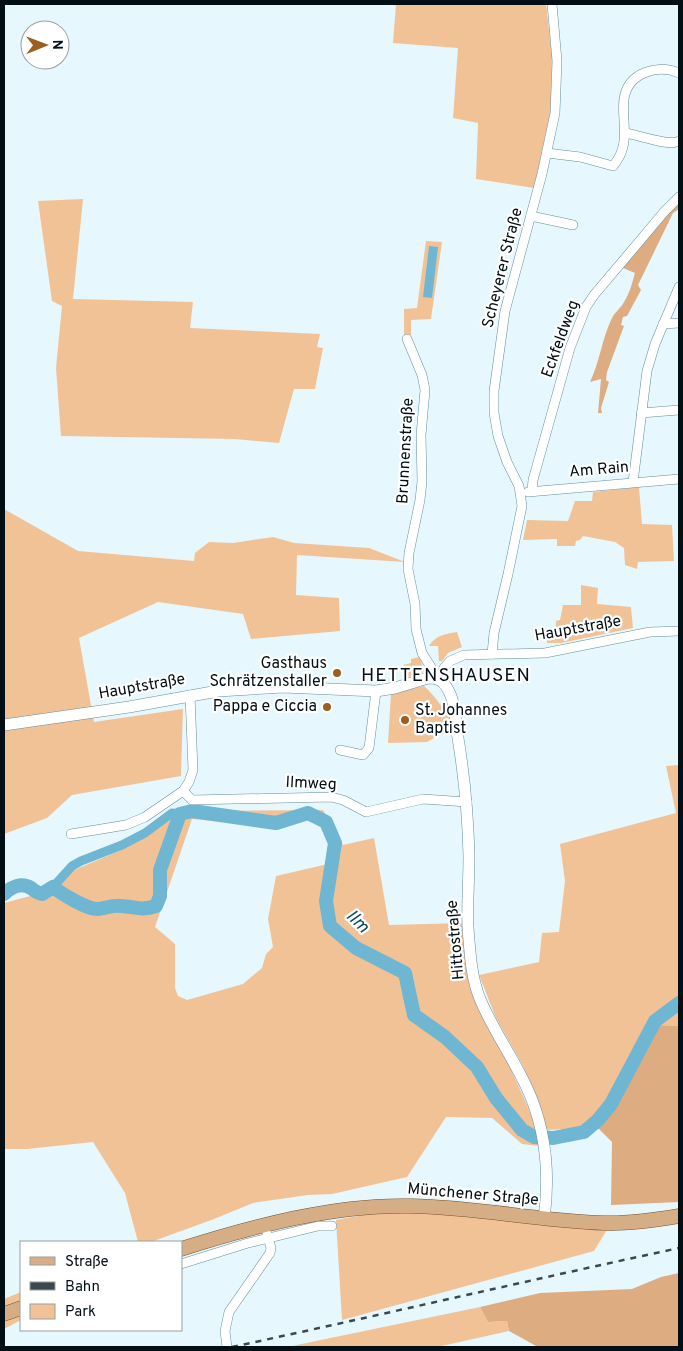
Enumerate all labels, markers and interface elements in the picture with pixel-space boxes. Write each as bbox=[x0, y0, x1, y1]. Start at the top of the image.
north arrow bbox=[20, 20, 70, 70]
text: N bbox=[48, 40, 65, 50]
street label: Scheyerer Straße bbox=[478, 206, 528, 330]
street label: Eckfeldweg bbox=[538, 297, 584, 381]
street label: Brunnenstraße bbox=[393, 397, 419, 505]
street label: Am Rain bbox=[568, 457, 630, 483]
street label: Hauptstraße bbox=[533, 612, 623, 646]
place label: Gasthaus Schrätzenstaller bbox=[210, 654, 327, 692]
district label: HETTENSHAUSEN bbox=[361, 664, 531, 688]
marker: Gasthaus Schrätzenstaller bbox=[331, 667, 343, 679]
street label: Hauptstraße bbox=[97, 670, 187, 704]
place label: Pappa e Ciccia bbox=[213, 697, 317, 717]
marker: Pappa e Ciccia bbox=[321, 701, 333, 713]
place label: St. Johannes Baptist bbox=[415, 701, 507, 739]
marker: St. Johannes Baptist bbox=[399, 714, 411, 726]
street label: Ilmweg bbox=[285, 773, 337, 795]
street label: Hittostraße bbox=[443, 899, 469, 981]
water label: Ilm bbox=[340, 905, 374, 939]
street label: Münchener Straße bbox=[407, 1179, 539, 1211]
legend bbox=[20, 1241, 182, 1331]
text: Straße bbox=[65, 1253, 109, 1272]
text: Bahn bbox=[65, 1278, 100, 1297]
text: Park bbox=[65, 1303, 96, 1322]

